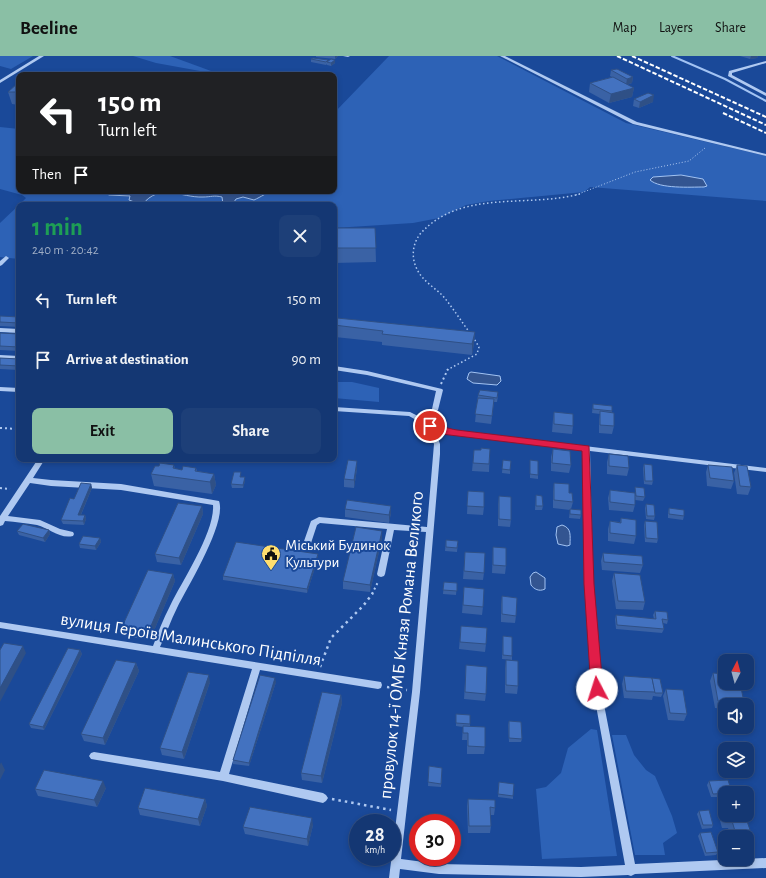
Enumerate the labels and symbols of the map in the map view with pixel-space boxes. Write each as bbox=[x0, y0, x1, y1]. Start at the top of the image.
pin bbox=[413, 409, 447, 443]
street label: провулок 14-ї ОМБ Князя Романа Великого bbox=[377, 490, 427, 800]
place label: Міський Будинок Культури bbox=[285, 538, 390, 570]
public building icon: Міський Будинок Культури bbox=[260, 543, 282, 571]
street label: вулиця Героїв Малинського Підпілля bbox=[59, 610, 323, 670]
north arrow bbox=[718, 654, 754, 690]
position arrow bbox=[576, 668, 618, 710]
speed limit sign: 30 bbox=[409, 814, 461, 866]

